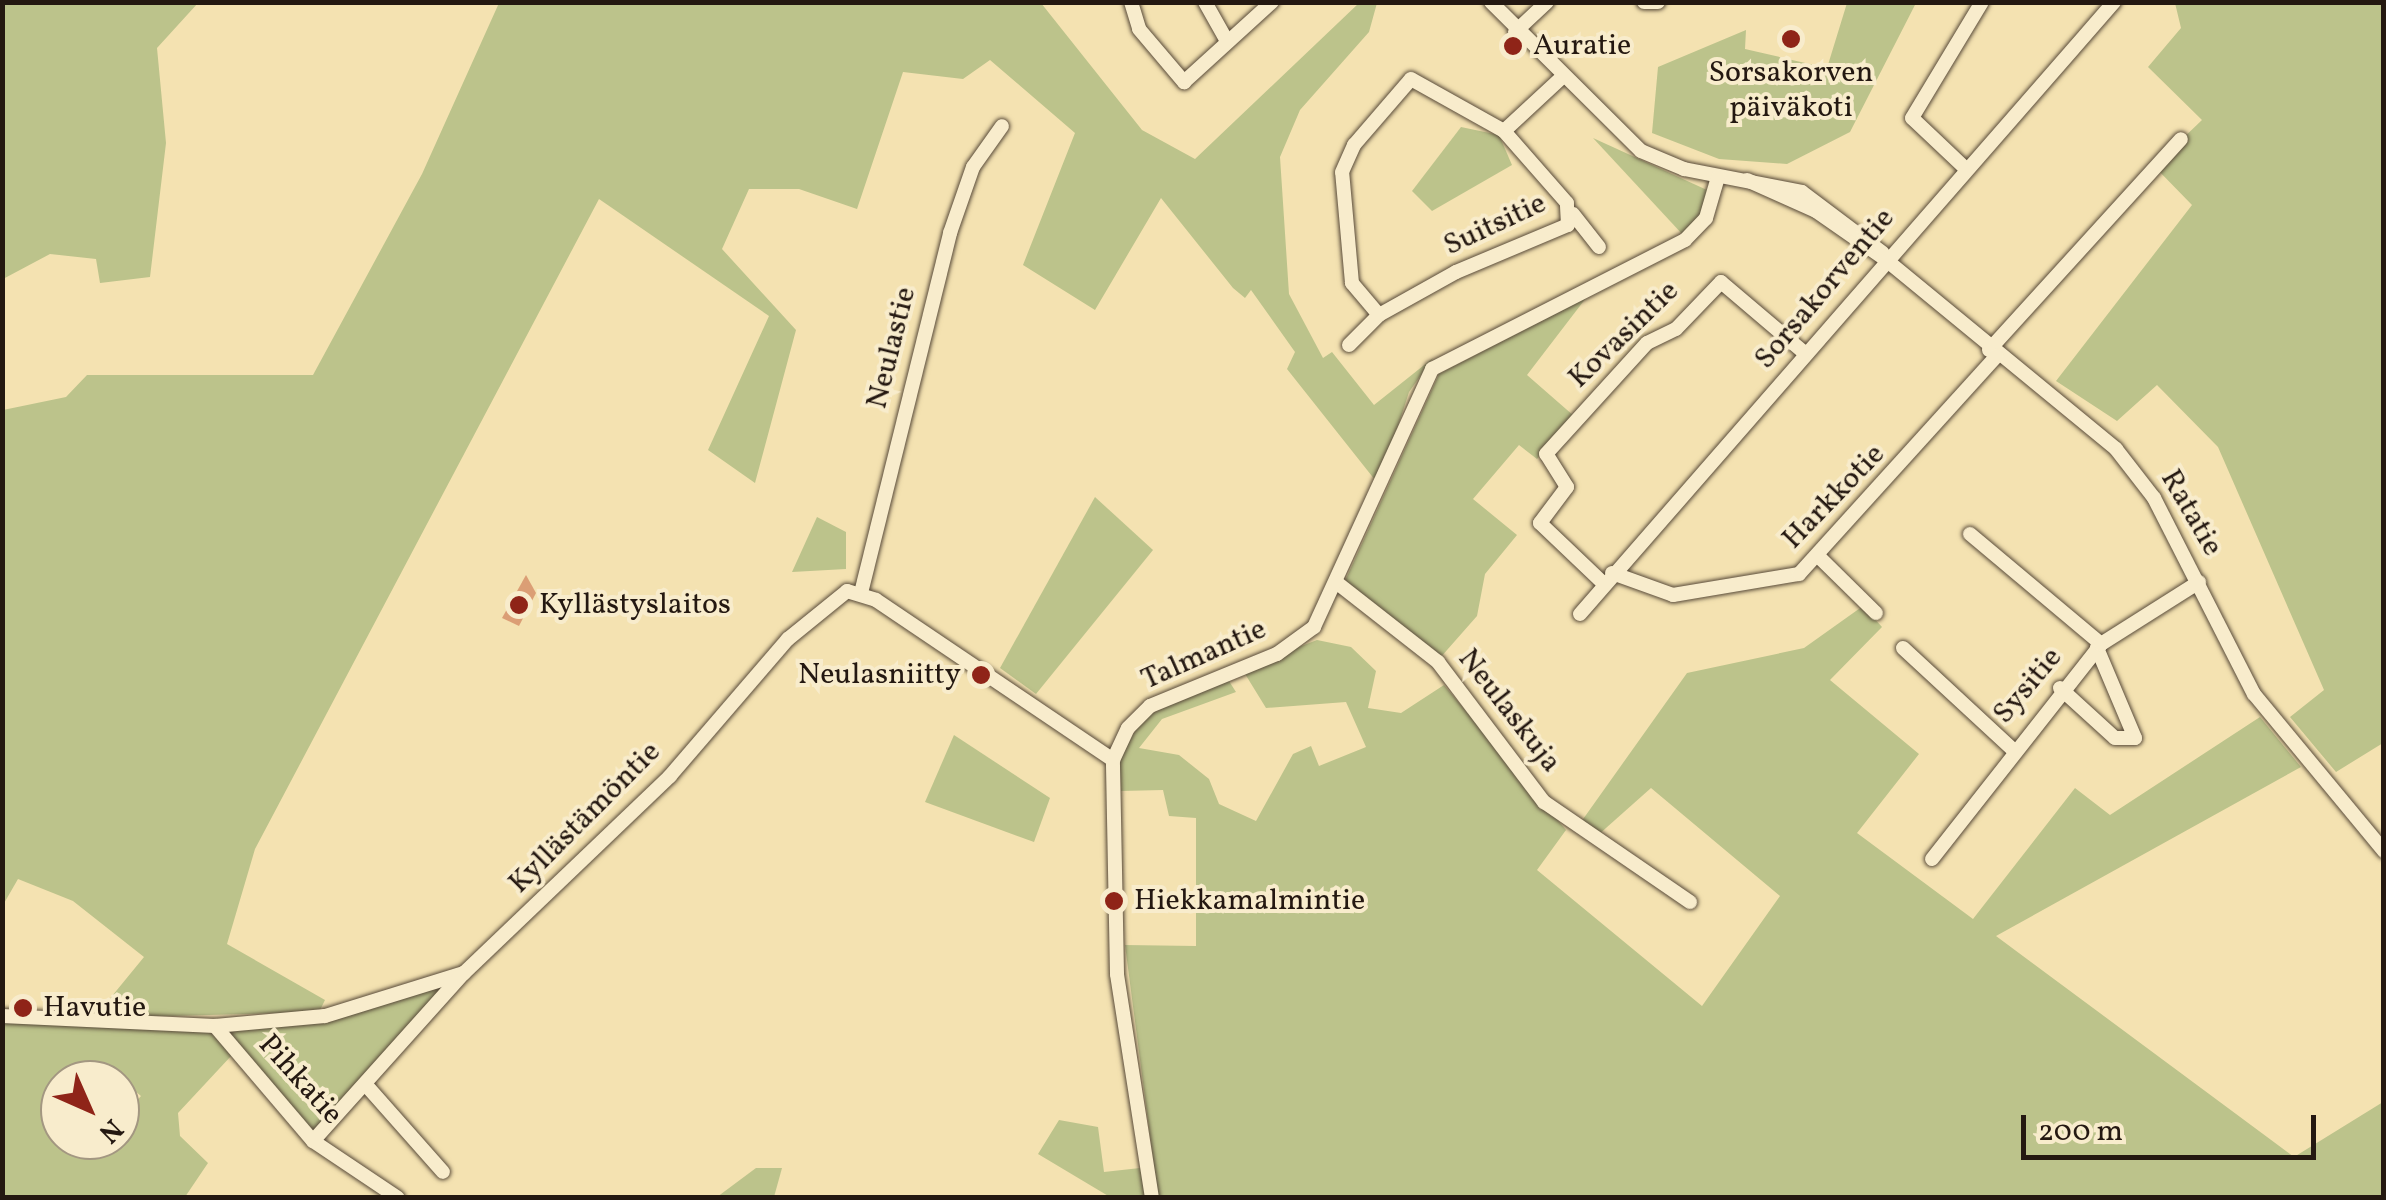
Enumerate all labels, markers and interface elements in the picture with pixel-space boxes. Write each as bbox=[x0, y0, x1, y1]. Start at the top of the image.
place label: Auratie bbox=[1533, 28, 1631, 64]
marker: Sorsakorven päiväkoti bbox=[1780, 28, 1802, 50]
marker: Auratie bbox=[1502, 35, 1524, 57]
place label: Sorsakorven päiväkoti bbox=[1709, 55, 1873, 126]
street label: Suitsitie bbox=[1438, 186, 1552, 264]
street label: Sorsakorventie bbox=[1747, 201, 1903, 377]
street label: Kovasintie bbox=[1561, 274, 1687, 396]
street label: Neulastie bbox=[860, 284, 924, 412]
street label: Harkkotie bbox=[1775, 437, 1893, 557]
street label: Ratatie bbox=[2152, 463, 2230, 563]
place label: Kyllästyslaitos bbox=[539, 587, 731, 623]
marker: Kyllästyslaitos bbox=[508, 594, 530, 616]
street label: Talmantie bbox=[1136, 612, 1272, 698]
street label: Sysitie bbox=[1986, 641, 2070, 731]
street label: Neulaskuja bbox=[1450, 642, 1568, 780]
place label: Neulasniitty bbox=[798, 657, 961, 693]
marker: Neulasniitty bbox=[970, 664, 992, 686]
street label: Kyllästämöntie bbox=[502, 735, 668, 901]
place label: Hiekkamalmintie bbox=[1134, 883, 1365, 919]
marker: Hiekkamalmintie bbox=[1103, 890, 1125, 912]
place label: Havutie bbox=[43, 990, 146, 1026]
marker: Havutie bbox=[12, 997, 34, 1019]
street label: Pihkatie bbox=[250, 1027, 350, 1133]
north arrow bbox=[40, 1060, 140, 1160]
scale bar bbox=[2026, 1095, 2321, 1157]
text: N bbox=[89, 1109, 131, 1151]
text: 200 m bbox=[2038, 1111, 2123, 1153]

